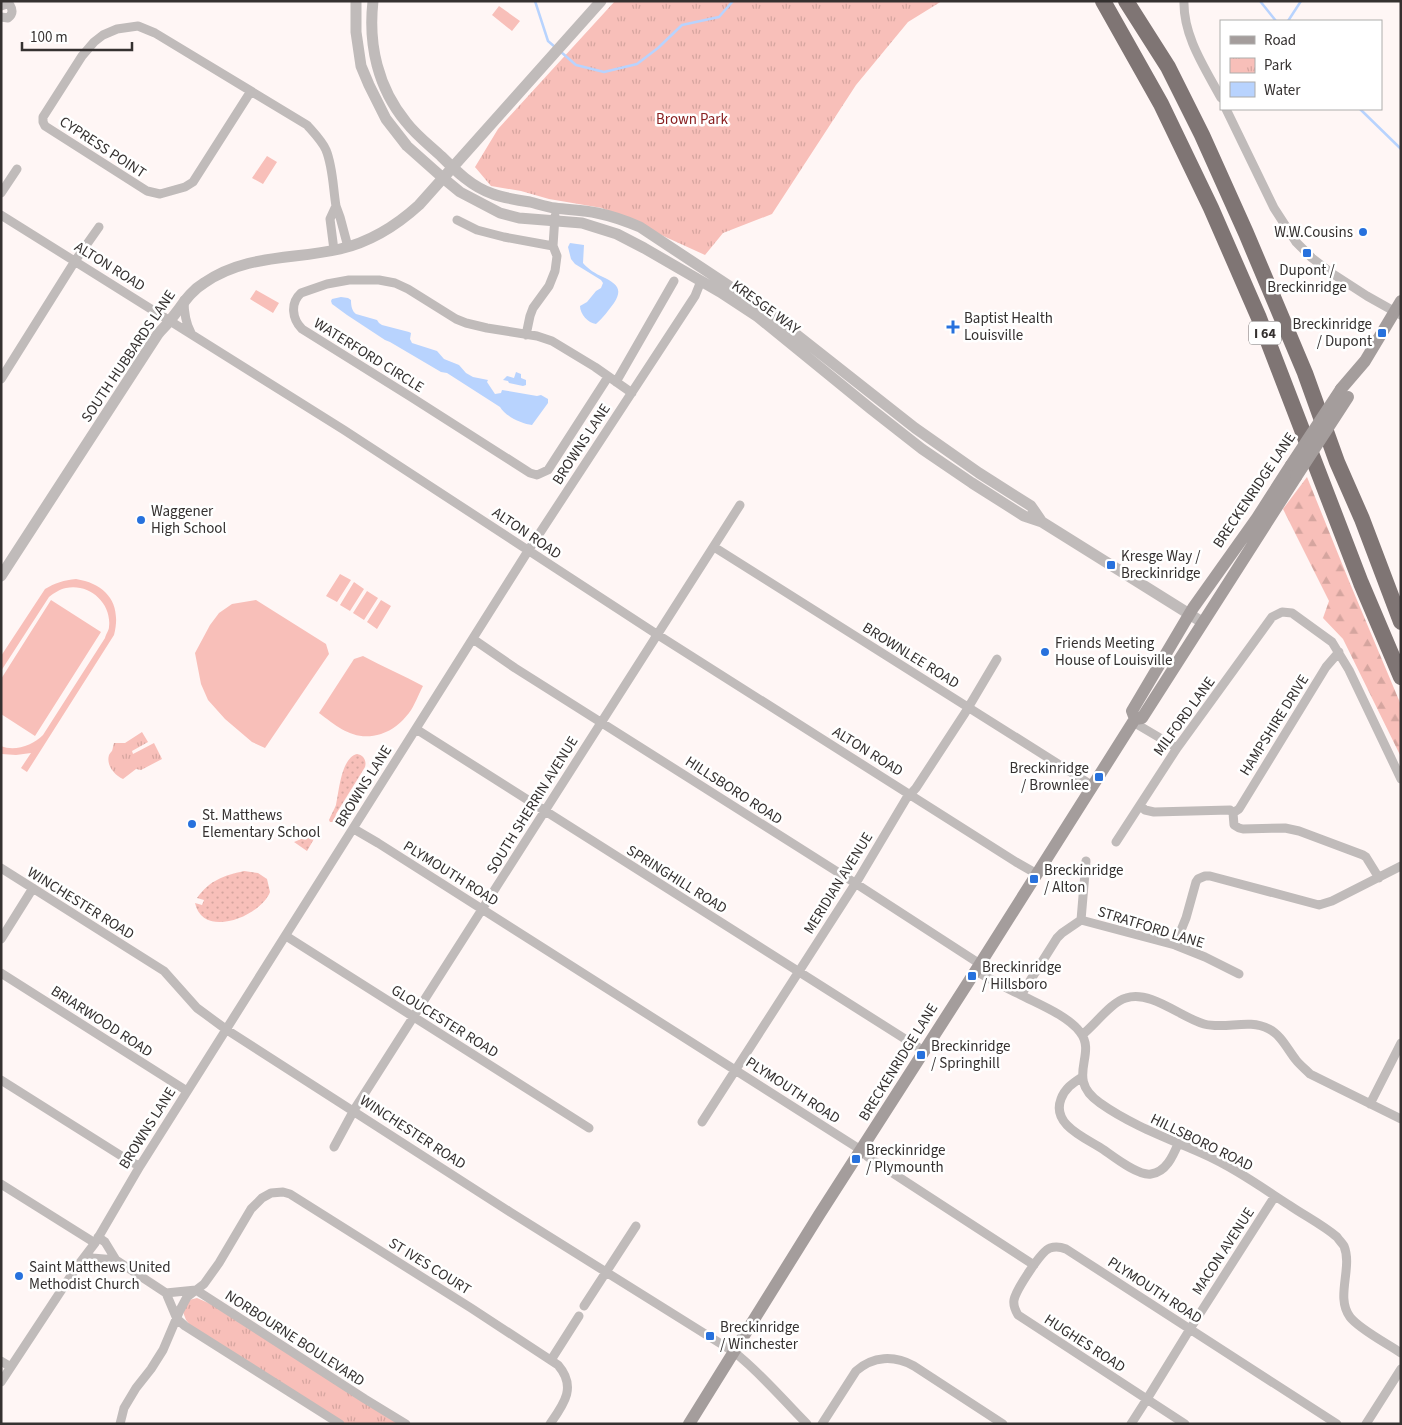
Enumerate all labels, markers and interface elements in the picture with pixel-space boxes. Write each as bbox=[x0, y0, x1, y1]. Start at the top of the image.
scale bar bbox=[22, 20, 132, 52]
legend bbox=[1220, 20, 1382, 110]
text: 100 m bbox=[30, 27, 68, 48]
text: Road bbox=[1264, 30, 1296, 51]
text: Park bbox=[1264, 55, 1293, 76]
text: Water bbox=[1264, 80, 1301, 101]
park label: Brown Park bbox=[656, 109, 729, 130]
street label: CYPRESS POINT bbox=[55, 112, 150, 183]
place label: W.W.Cousins bbox=[1274, 222, 1353, 243]
marker: W.W.Cousins bbox=[1357, 226, 1369, 238]
street label: ALTON ROAD bbox=[70, 236, 149, 296]
marker: Dupont / Breckinridge bbox=[1301, 247, 1313, 259]
place label: Dupont / Breckinridge bbox=[1267, 260, 1347, 298]
street label: KRESGE WAY bbox=[727, 275, 805, 340]
street label: SOUTH HUBBARDS LANE bbox=[76, 286, 181, 427]
place label: Baptist Health Louisville bbox=[964, 308, 1053, 346]
street label: WATERFORD CIRCLE bbox=[310, 313, 428, 398]
place label: Breckinridge / Dupont bbox=[1293, 314, 1372, 352]
marker: Baptist Health Louisville bbox=[946, 320, 960, 334]
road number: I 64 bbox=[1249, 322, 1281, 344]
marker: Breckinridge / Dupont bbox=[1376, 327, 1388, 339]
street label: BROWNS LANE bbox=[547, 400, 616, 489]
street label: BRECKENRIDGE LANE bbox=[1208, 428, 1301, 552]
place label: Waggener High School bbox=[151, 501, 226, 539]
street label: ALTON ROAD bbox=[488, 502, 566, 564]
marker: Waggener High School bbox=[135, 514, 147, 526]
place label: Kresge Way / Breckinridge bbox=[1121, 546, 1201, 584]
marker: Kresge Way / Breckinridge bbox=[1105, 559, 1117, 571]
street label: BROWNLEE ROAD bbox=[858, 617, 963, 694]
place label: Friends Meeting House of Louisville bbox=[1055, 633, 1172, 671]
marker: Friends Meeting House of Louisville bbox=[1039, 646, 1051, 658]
street label: HAMPSHIRE DRIVE bbox=[1235, 671, 1314, 780]
street label: MILFORD LANE bbox=[1149, 672, 1220, 760]
street label: ALTON ROAD bbox=[828, 721, 907, 781]
street label: SOUTH SHERRIN AVENUE bbox=[481, 732, 583, 878]
street label: BROWNS LANE bbox=[330, 741, 397, 831]
street label: HILLSBORO ROAD bbox=[681, 751, 786, 830]
place label: Breckinridge / Brownlee bbox=[1010, 758, 1089, 796]
marker: Breckinridge / Brownlee bbox=[1093, 771, 1105, 783]
place label: St. Matthews Elementary School bbox=[202, 805, 320, 843]
marker: St. Matthews Elementary School bbox=[186, 818, 198, 830]
street label: MERIDIAN AVENUE bbox=[799, 828, 878, 938]
street label: PLYMOUTH ROAD bbox=[399, 836, 502, 911]
street label: SPRINGHILL ROAD bbox=[622, 840, 731, 919]
place label: Breckinridge / Alton bbox=[1044, 860, 1124, 898]
street label: WINCHESTER ROAD bbox=[23, 862, 138, 945]
marker: Breckinridge / Alton bbox=[1028, 873, 1040, 885]
street label: STRATFORD LANE bbox=[1095, 901, 1207, 954]
place label: Breckinridge / Hillsboro bbox=[982, 957, 1062, 995]
marker: Breckinridge / Hillsboro bbox=[966, 970, 978, 982]
street label: GLOUCESTER ROAD bbox=[387, 980, 503, 1063]
street label: BRIARWOOD ROAD bbox=[47, 981, 157, 1062]
street label: BRECKENRIDGE LANE bbox=[854, 999, 943, 1125]
place label: Breckinridge / Springhill bbox=[931, 1036, 1011, 1074]
marker: Breckinridge / Springhill bbox=[915, 1049, 927, 1061]
street label: PLYMOUTH ROAD bbox=[741, 1052, 844, 1129]
street label: BROWNS LANE bbox=[114, 1083, 181, 1173]
street label: WINCHESTER ROAD bbox=[356, 1090, 470, 1175]
street label: HILLSBORO ROAD bbox=[1147, 1108, 1257, 1176]
place label: Breckinridge / Plymounth bbox=[866, 1140, 946, 1178]
marker: Breckinridge / Plymounth bbox=[850, 1153, 862, 1165]
street label: MACON AVENUE bbox=[1187, 1203, 1260, 1299]
street label: ST IVES COURT bbox=[385, 1233, 475, 1300]
street label: PLYMOUTH ROAD bbox=[1103, 1252, 1206, 1329]
place label: Saint Matthews United Methodist Church bbox=[29, 1257, 171, 1295]
marker: Saint Matthews United Methodist Church bbox=[13, 1270, 25, 1282]
street label: NORBOURNE BOULEVARD bbox=[221, 1285, 369, 1392]
street label: HUGHES ROAD bbox=[1040, 1309, 1129, 1378]
place label: Breckinridge / Winchester bbox=[720, 1317, 800, 1355]
marker: Breckinridge / Winchester bbox=[704, 1330, 716, 1342]

